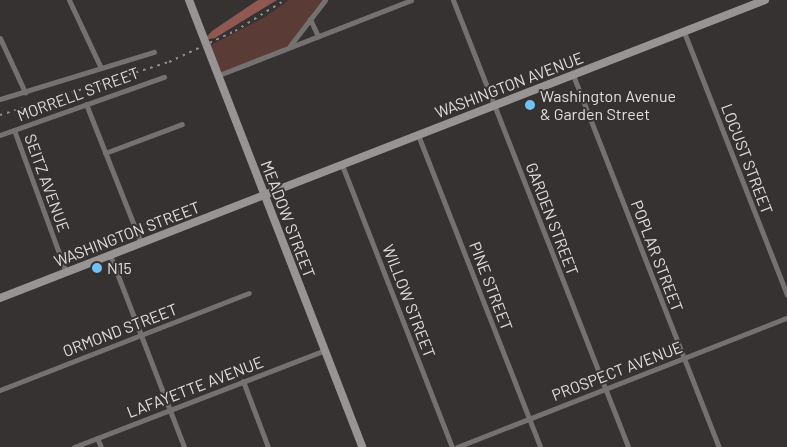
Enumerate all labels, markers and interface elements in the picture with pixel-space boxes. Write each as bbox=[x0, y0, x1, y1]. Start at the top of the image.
street label: WASHINGTON AVENUE bbox=[432, 48, 586, 122]
street label: MORRELL STREET bbox=[14, 63, 142, 125]
place label: Washington Avenue & Garden Street bbox=[540, 86, 676, 124]
marker: Washington Avenue & Garden Street bbox=[524, 99, 536, 111]
street label: LOCUST STREET bbox=[717, 101, 777, 217]
street label: SEITZ AVENUE bbox=[20, 131, 74, 235]
street label: MEADOW STREET bbox=[257, 158, 319, 280]
street label: GARDEN STREET bbox=[522, 160, 582, 278]
street label: WASHINGTON STREET bbox=[51, 197, 203, 271]
street label: POPLAR STREET bbox=[627, 198, 687, 314]
street label: PINE STREET bbox=[465, 239, 517, 333]
street label: WILLOW STREET bbox=[379, 242, 439, 360]
place label: N15 bbox=[107, 258, 132, 278]
marker: N15 bbox=[91, 262, 103, 274]
street label: ORMOND STREET bbox=[60, 299, 180, 361]
street label: PROSPECT AVENUE bbox=[549, 337, 685, 405]
street label: LAFAYETTE AVENUE bbox=[124, 352, 266, 422]

